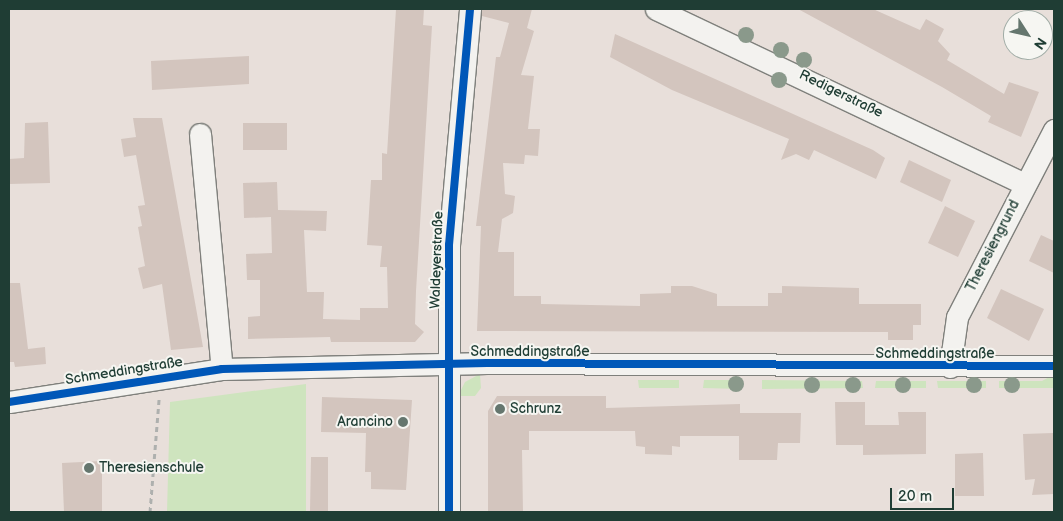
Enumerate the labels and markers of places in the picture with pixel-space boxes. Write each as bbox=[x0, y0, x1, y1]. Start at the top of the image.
place label: Schrunz bbox=[510, 401, 561, 417]
marker: Schrunz bbox=[494, 403, 506, 415]
place label: Arancino bbox=[337, 414, 393, 430]
marker: Arancino bbox=[397, 416, 409, 428]
place label: Theresienschule bbox=[99, 460, 204, 476]
marker: Theresienschule bbox=[83, 462, 95, 474]

